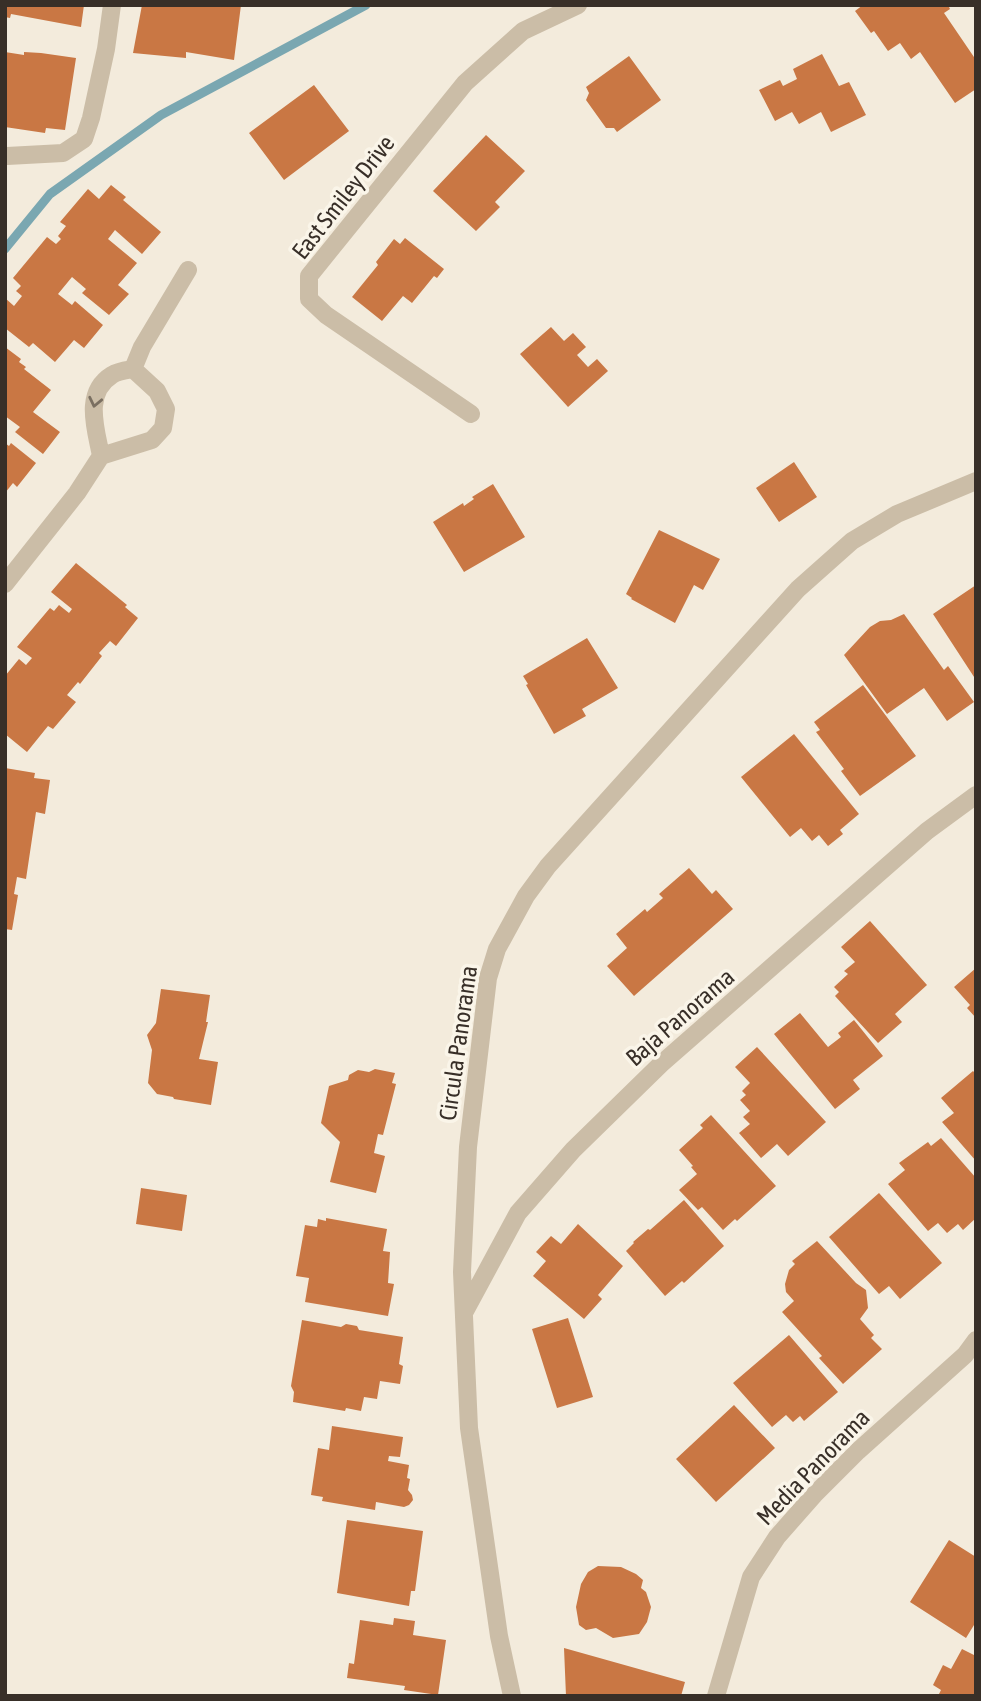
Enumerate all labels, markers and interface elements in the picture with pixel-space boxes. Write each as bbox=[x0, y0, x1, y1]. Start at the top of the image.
street label: East Smiley Drive bbox=[286, 130, 400, 264]
one-way arrow bbox=[89, 396, 104, 408]
street label: Baja Panorama bbox=[621, 963, 739, 1071]
street label: Circula Panorama bbox=[434, 964, 482, 1122]
street label: Media Panorama bbox=[751, 1404, 875, 1530]

